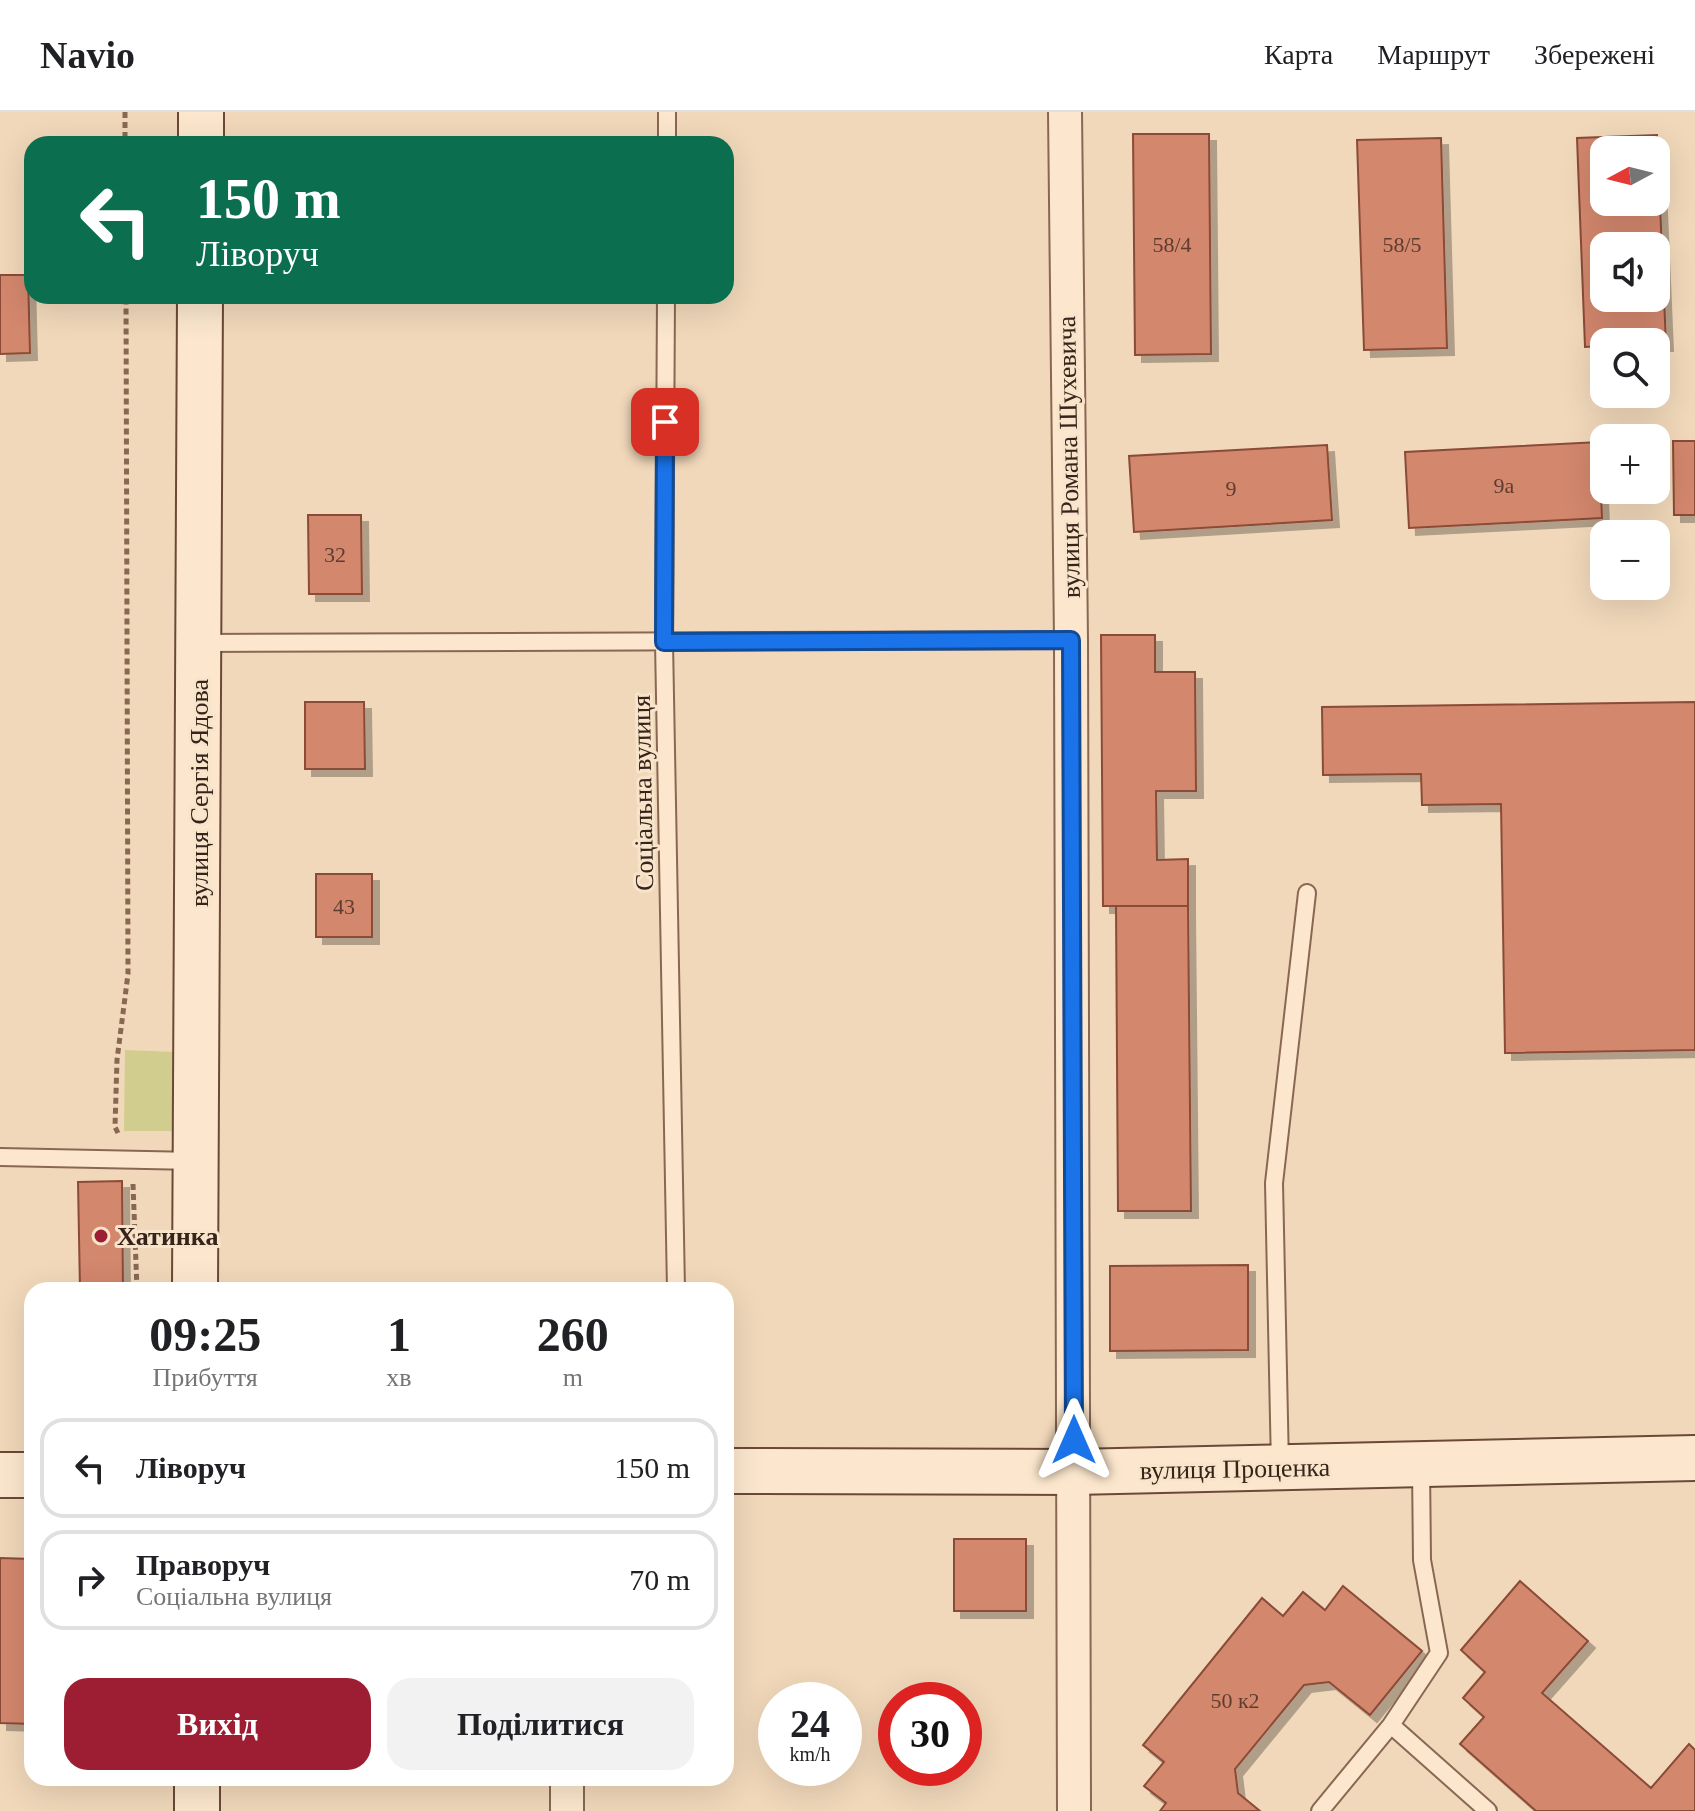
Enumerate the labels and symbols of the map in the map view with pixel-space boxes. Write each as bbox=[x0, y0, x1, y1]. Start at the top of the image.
north arrow bbox=[1590, 136, 1670, 216]
house number: 58/4 bbox=[1152, 232, 1192, 257]
house number: 58/5 bbox=[1382, 232, 1422, 257]
street label: вулиця Романа Шухевича bbox=[1052, 315, 1086, 598]
pin bbox=[631, 388, 699, 456]
house number: 9а bbox=[1494, 473, 1515, 498]
house number: 9 bbox=[1226, 476, 1237, 501]
house number: 32 bbox=[324, 542, 346, 567]
street label: вулиця Сергія Ядова bbox=[185, 678, 214, 907]
street label: Соціальна вулиця bbox=[627, 695, 659, 891]
house number: 43 bbox=[333, 894, 355, 919]
place label: Хатинка bbox=[117, 1222, 218, 1251]
marker: Хатинка bbox=[92, 1227, 110, 1245]
position arrow bbox=[1032, 1398, 1116, 1482]
street label: вулиця Проценка bbox=[1140, 1453, 1331, 1485]
speed limit sign: 30 bbox=[878, 1682, 982, 1786]
house number: 50 к2 bbox=[1210, 1688, 1260, 1713]

